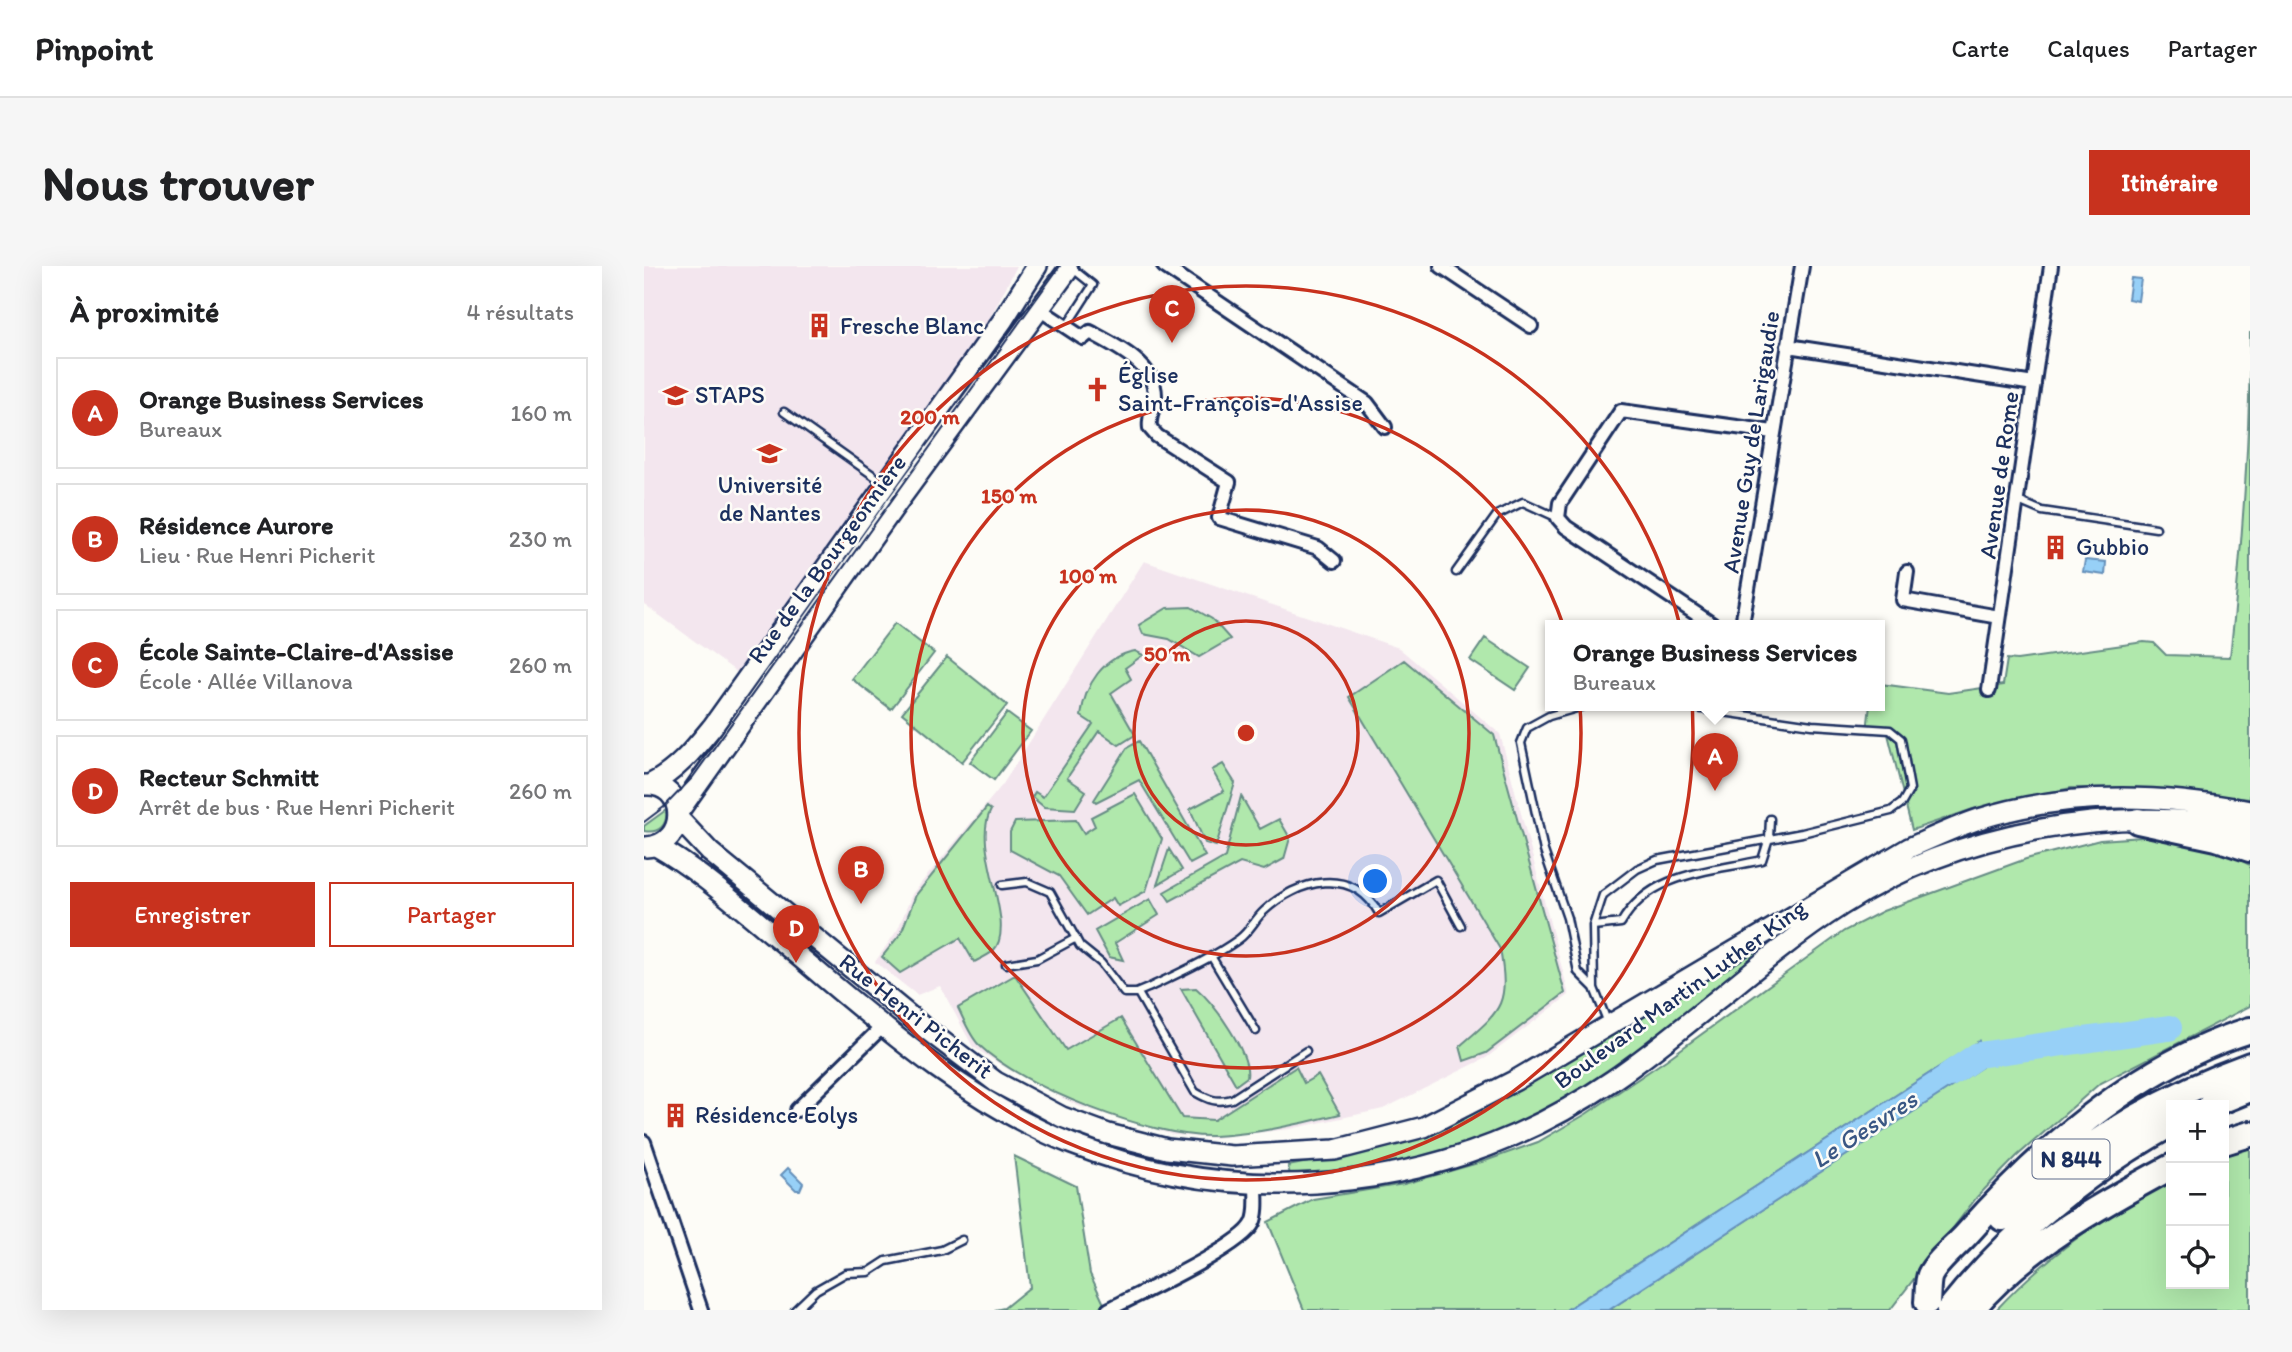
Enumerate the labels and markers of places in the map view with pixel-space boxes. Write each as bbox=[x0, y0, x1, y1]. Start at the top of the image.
pin: C bbox=[1149, 285, 1195, 343]
place label: Fresche Blanc bbox=[840, 311, 984, 340]
building icon: Fresche Blanc bbox=[806, 312, 834, 340]
place label: Église Saint-François-d'Assise bbox=[1118, 360, 1363, 417]
church icon: Église Saint-François-d'Assise bbox=[1084, 375, 1112, 403]
place label: STAPS bbox=[695, 380, 765, 409]
school or university icon: STAPS bbox=[661, 381, 689, 409]
school or university icon: Université de Nantes bbox=[756, 440, 784, 468]
place label: Université de Nantes bbox=[718, 470, 822, 527]
place label: Gubbio bbox=[2076, 532, 2149, 561]
building icon: Gubbio bbox=[2042, 533, 2070, 561]
centre of rings bbox=[1234, 721, 1258, 745]
pin: A bbox=[1692, 733, 1738, 791]
pin: B bbox=[838, 846, 884, 904]
pin: D bbox=[773, 905, 819, 963]
place label: Résidence Eolys bbox=[695, 1100, 858, 1129]
building icon: Résidence Eolys bbox=[661, 1101, 689, 1129]

